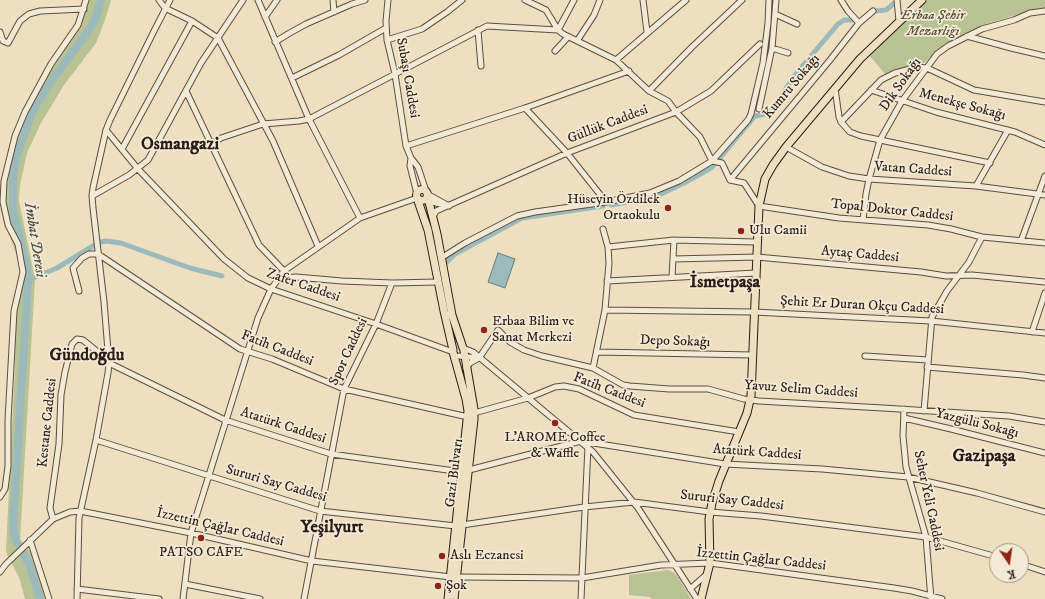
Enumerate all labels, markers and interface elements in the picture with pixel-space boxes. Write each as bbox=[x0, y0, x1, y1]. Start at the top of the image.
park label: Erbaa Şehir Mezarlığı bbox=[901, 8, 965, 40]
street label: Subaşı Caddesi bbox=[392, 37, 422, 119]
street label: Kumru Sokağı bbox=[760, 51, 824, 123]
street label: Dik Sokağı bbox=[877, 55, 925, 115]
street label: Menekşe Sokağı bbox=[917, 85, 1007, 125]
street label: Güllük Caddesi bbox=[565, 102, 651, 148]
district label: Osmangazi bbox=[141, 134, 219, 156]
street label: Vatan Caddesi bbox=[874, 159, 952, 181]
place label: Hüseyin Özdilek Ortaokulu bbox=[567, 192, 660, 224]
street label: Topal Doktor Caddesi bbox=[830, 196, 954, 226]
water label: İmbat Deresi bbox=[19, 201, 49, 279]
marker: Hüseyin Özdilek Ortaokulu bbox=[663, 203, 673, 213]
place label: Ulu Camii bbox=[749, 223, 807, 239]
marker: Ulu Camii bbox=[736, 226, 746, 236]
street label: Aytaç Caddesi bbox=[820, 243, 900, 267]
street label: Zafer Caddesi bbox=[264, 266, 342, 306]
district label: İsmetpaşa bbox=[690, 272, 760, 294]
street label: Şehit Er Duran Okçu Caddesi bbox=[780, 293, 944, 319]
place label: Erbaa Bilim ve Sanat Merkezi bbox=[492, 314, 574, 346]
street label: Spor Caddesi bbox=[326, 316, 372, 388]
marker: Erbaa Bilim ve Sanat Merkezi bbox=[479, 325, 489, 335]
street label: Fatih Caddesi bbox=[239, 328, 315, 370]
street label: Depo Sokağı bbox=[639, 332, 711, 352]
district label: Gündoğdu bbox=[50, 345, 124, 367]
street label: Fatih Caddesi bbox=[571, 370, 647, 412]
street label: Kestane Caddesi bbox=[35, 377, 61, 469]
street label: Yavuz Selim Caddesi bbox=[744, 378, 858, 402]
street label: Atatürk Caddesi bbox=[238, 404, 328, 448]
street label: Yazgülü Sokağı bbox=[934, 406, 1020, 442]
marker: L'AROME Coffee & Waffle bbox=[550, 418, 560, 428]
place label: L'AROME Coffee & Waffle bbox=[504, 430, 606, 462]
street label: Gazi Bulvarı bbox=[442, 438, 468, 508]
street label: Atatürk Caddesi bbox=[712, 442, 802, 464]
district label: Gazipaşa bbox=[952, 446, 1016, 468]
street label: Seher Yeli Caddesi bbox=[909, 449, 947, 553]
street label: Sururi Say Caddesi bbox=[224, 462, 328, 506]
street label: Sururi Say Caddesi bbox=[679, 487, 785, 515]
street label: İzzettin Çağlar Caddesi bbox=[155, 505, 285, 551]
district label: Yeşilyurt bbox=[300, 517, 364, 539]
marker: PATSO CAFE bbox=[196, 533, 206, 543]
north arrow bbox=[989, 543, 1029, 583]
place label: PATSO CAFE bbox=[159, 545, 243, 561]
street label: İzzettin Çağlar Caddesi bbox=[695, 545, 827, 575]
place label: Aslı Eczanesi bbox=[450, 548, 524, 564]
marker: Aslı Eczanesi bbox=[437, 551, 447, 561]
text: K bbox=[1006, 566, 1017, 581]
place label: Şok bbox=[446, 578, 467, 594]
marker: Şok bbox=[433, 581, 443, 591]

